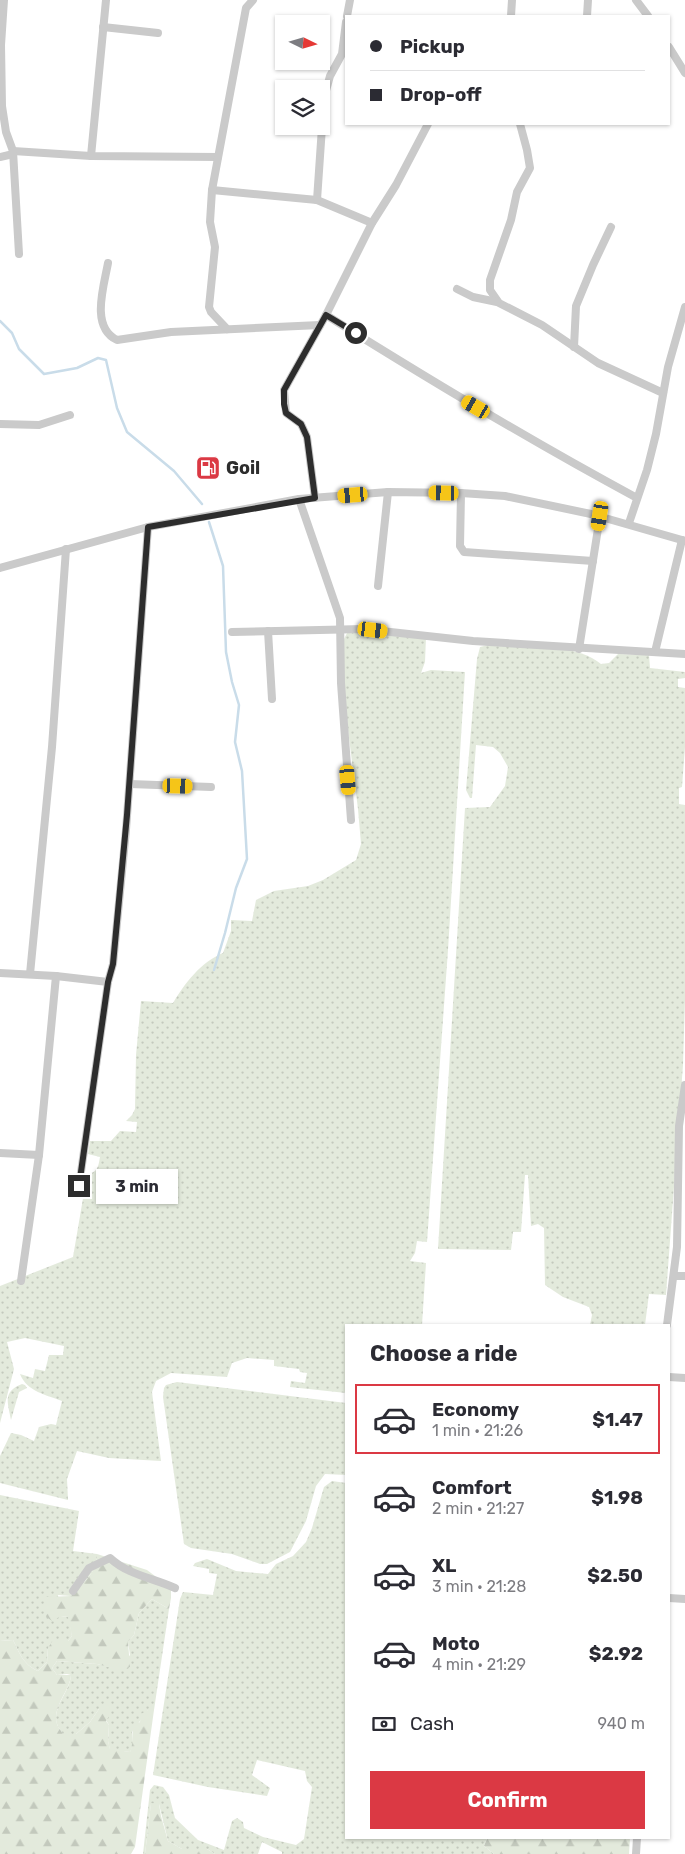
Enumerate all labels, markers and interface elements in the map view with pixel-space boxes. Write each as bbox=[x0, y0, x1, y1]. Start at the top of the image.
north arrow bbox=[275, 15, 330, 70]
map controls bbox=[275, 15, 330, 135]
text: Pickup bbox=[400, 35, 465, 58]
button: layers bbox=[275, 80, 330, 135]
text: Drop-off bbox=[400, 83, 482, 106]
route start bbox=[345, 322, 367, 344]
car bbox=[459, 393, 492, 421]
fuel station icon: Goil bbox=[195, 455, 221, 481]
place label: Goil bbox=[226, 457, 260, 479]
car bbox=[428, 485, 459, 501]
car bbox=[337, 486, 368, 504]
car bbox=[590, 500, 609, 532]
car bbox=[357, 621, 388, 639]
car bbox=[339, 764, 356, 796]
car bbox=[162, 778, 193, 794]
callout: 3 min bbox=[96, 1168, 179, 1204]
route end bbox=[68, 1175, 90, 1197]
text: 3 min bbox=[115, 1177, 159, 1196]
text: Choose a ride bbox=[370, 1340, 517, 1367]
icon: car bbox=[372, 1397, 417, 1442]
text: Economy bbox=[432, 1398, 519, 1421]
text: $1.47 bbox=[592, 1408, 643, 1431]
text: 1 min · 21:26 bbox=[432, 1421, 523, 1440]
icon: car bbox=[372, 1475, 417, 1520]
text: Comfort bbox=[432, 1476, 512, 1499]
text: $1.98 bbox=[591, 1486, 643, 1509]
text: 2 min · 21:27 bbox=[432, 1499, 524, 1518]
icon: car bbox=[372, 1553, 417, 1598]
text: XL bbox=[432, 1554, 456, 1577]
text: $2.50 bbox=[587, 1564, 643, 1587]
text: 3 min · 21:28 bbox=[432, 1577, 526, 1596]
icon: car bbox=[372, 1631, 417, 1676]
text: Moto bbox=[432, 1632, 480, 1655]
text: $2.92 bbox=[589, 1642, 643, 1665]
text: 4 min · 21:29 bbox=[432, 1655, 526, 1674]
icon: cash bbox=[370, 1710, 398, 1738]
text: Cash bbox=[410, 1712, 454, 1735]
text: 940 m bbox=[598, 1714, 645, 1733]
button: Confirm bbox=[370, 1771, 645, 1829]

